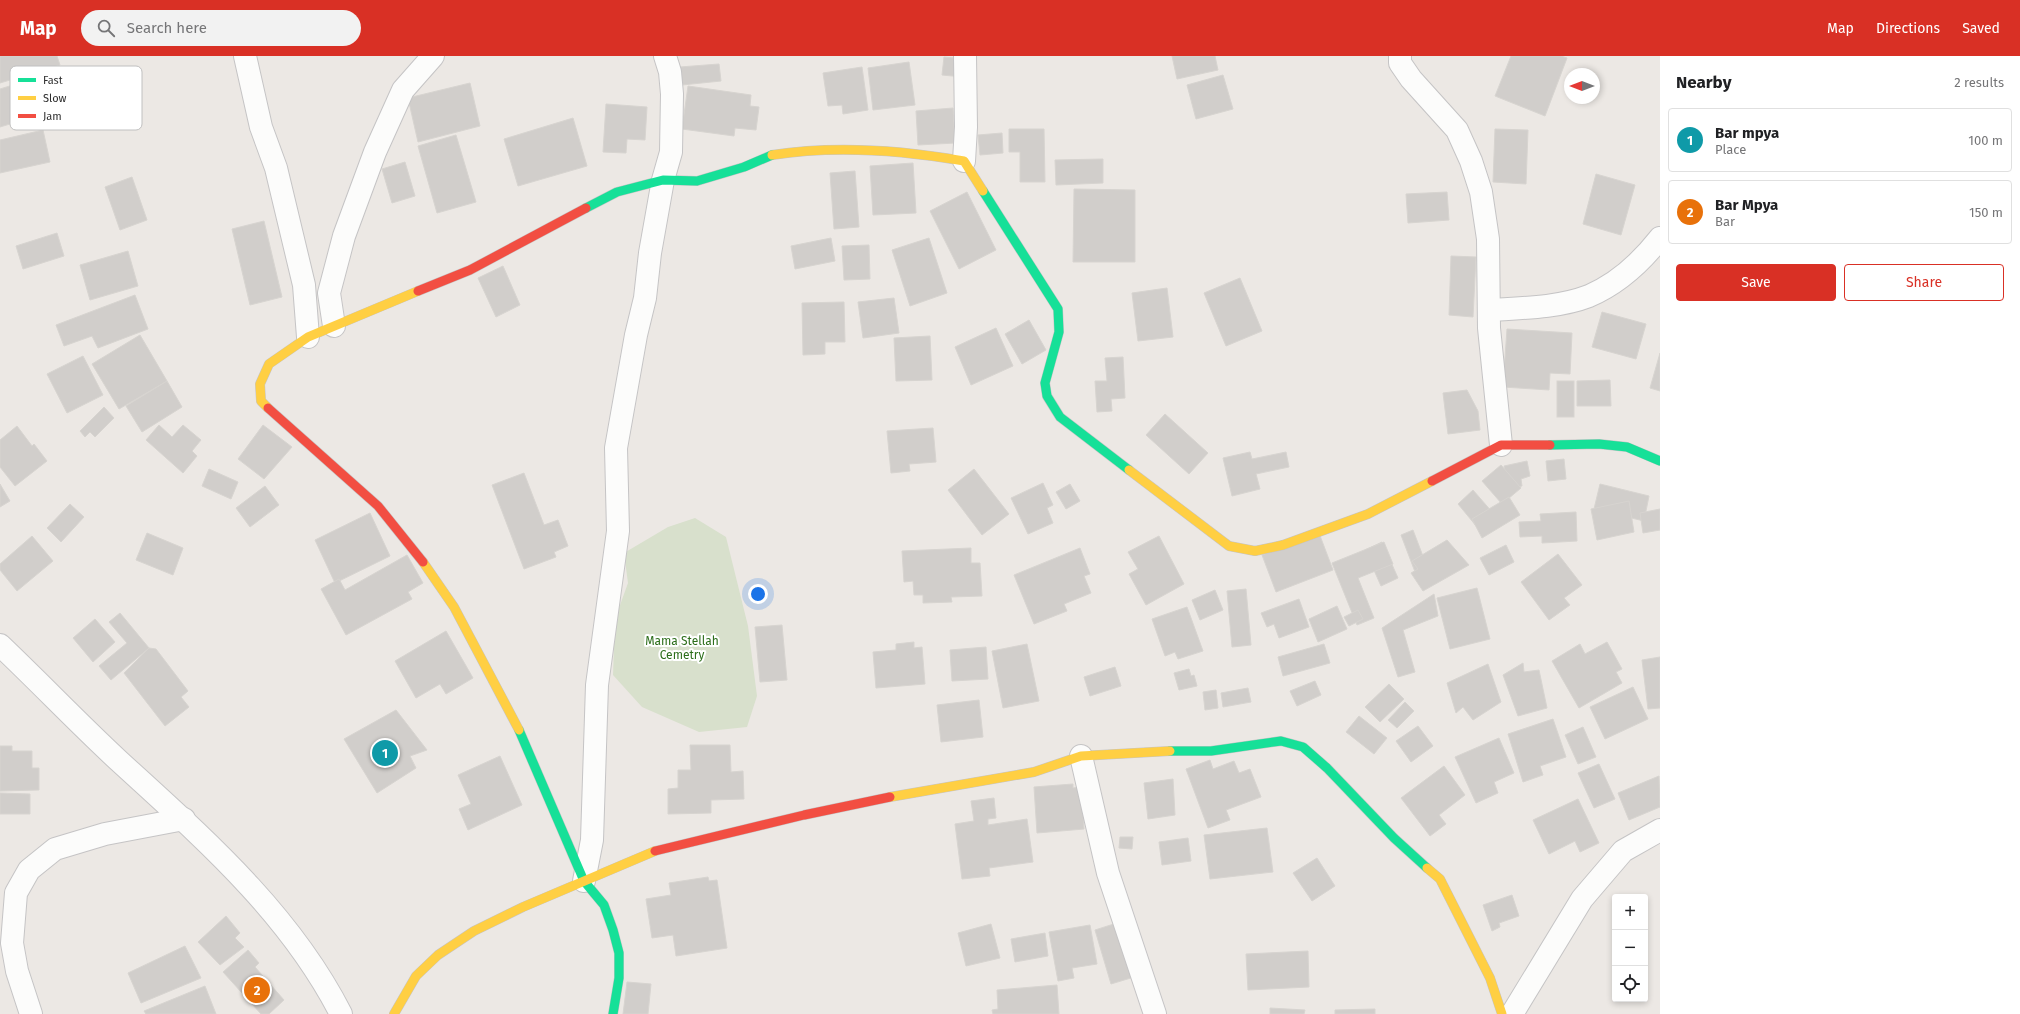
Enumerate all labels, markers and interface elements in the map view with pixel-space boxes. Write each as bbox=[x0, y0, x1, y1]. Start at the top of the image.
search box bbox=[81, 10, 361, 46]
text: Map bbox=[20, 17, 57, 40]
icon: search bbox=[95, 17, 117, 39]
text: Search here bbox=[127, 19, 207, 37]
text: Map bbox=[1827, 20, 1854, 37]
text: Directions bbox=[1876, 20, 1940, 37]
text: Saved bbox=[1962, 20, 2000, 37]
legend bbox=[10, 66, 142, 130]
north arrow bbox=[1564, 68, 1600, 104]
text: Nearby bbox=[1676, 72, 1731, 93]
text: Fast bbox=[43, 74, 63, 87]
text: 2 results bbox=[1954, 75, 2004, 90]
text: Slow bbox=[43, 92, 67, 105]
text: Jam bbox=[43, 110, 62, 123]
text: Bar mpya bbox=[1715, 124, 1779, 142]
text: 1 bbox=[1687, 133, 1693, 148]
text: 100 m bbox=[1968, 133, 2003, 148]
text: Place bbox=[1715, 142, 1746, 157]
text: Bar Mpya bbox=[1715, 196, 1778, 214]
text: 2 bbox=[1687, 205, 1693, 220]
text: 150 m bbox=[1969, 205, 2003, 220]
text: Bar bbox=[1715, 214, 1735, 229]
button: Save bbox=[1676, 264, 1836, 301]
button: Share bbox=[1844, 264, 2004, 301]
your location bbox=[748, 584, 768, 604]
park label: Mama Stellah Cemetry bbox=[645, 634, 719, 662]
pin: 1 bbox=[372, 738, 398, 768]
map controls bbox=[1612, 894, 1648, 1002]
button: + bbox=[1612, 894, 1648, 930]
button: − bbox=[1612, 930, 1648, 966]
button: locate bbox=[1612, 966, 1648, 1002]
pin: 2 bbox=[244, 975, 270, 1005]

